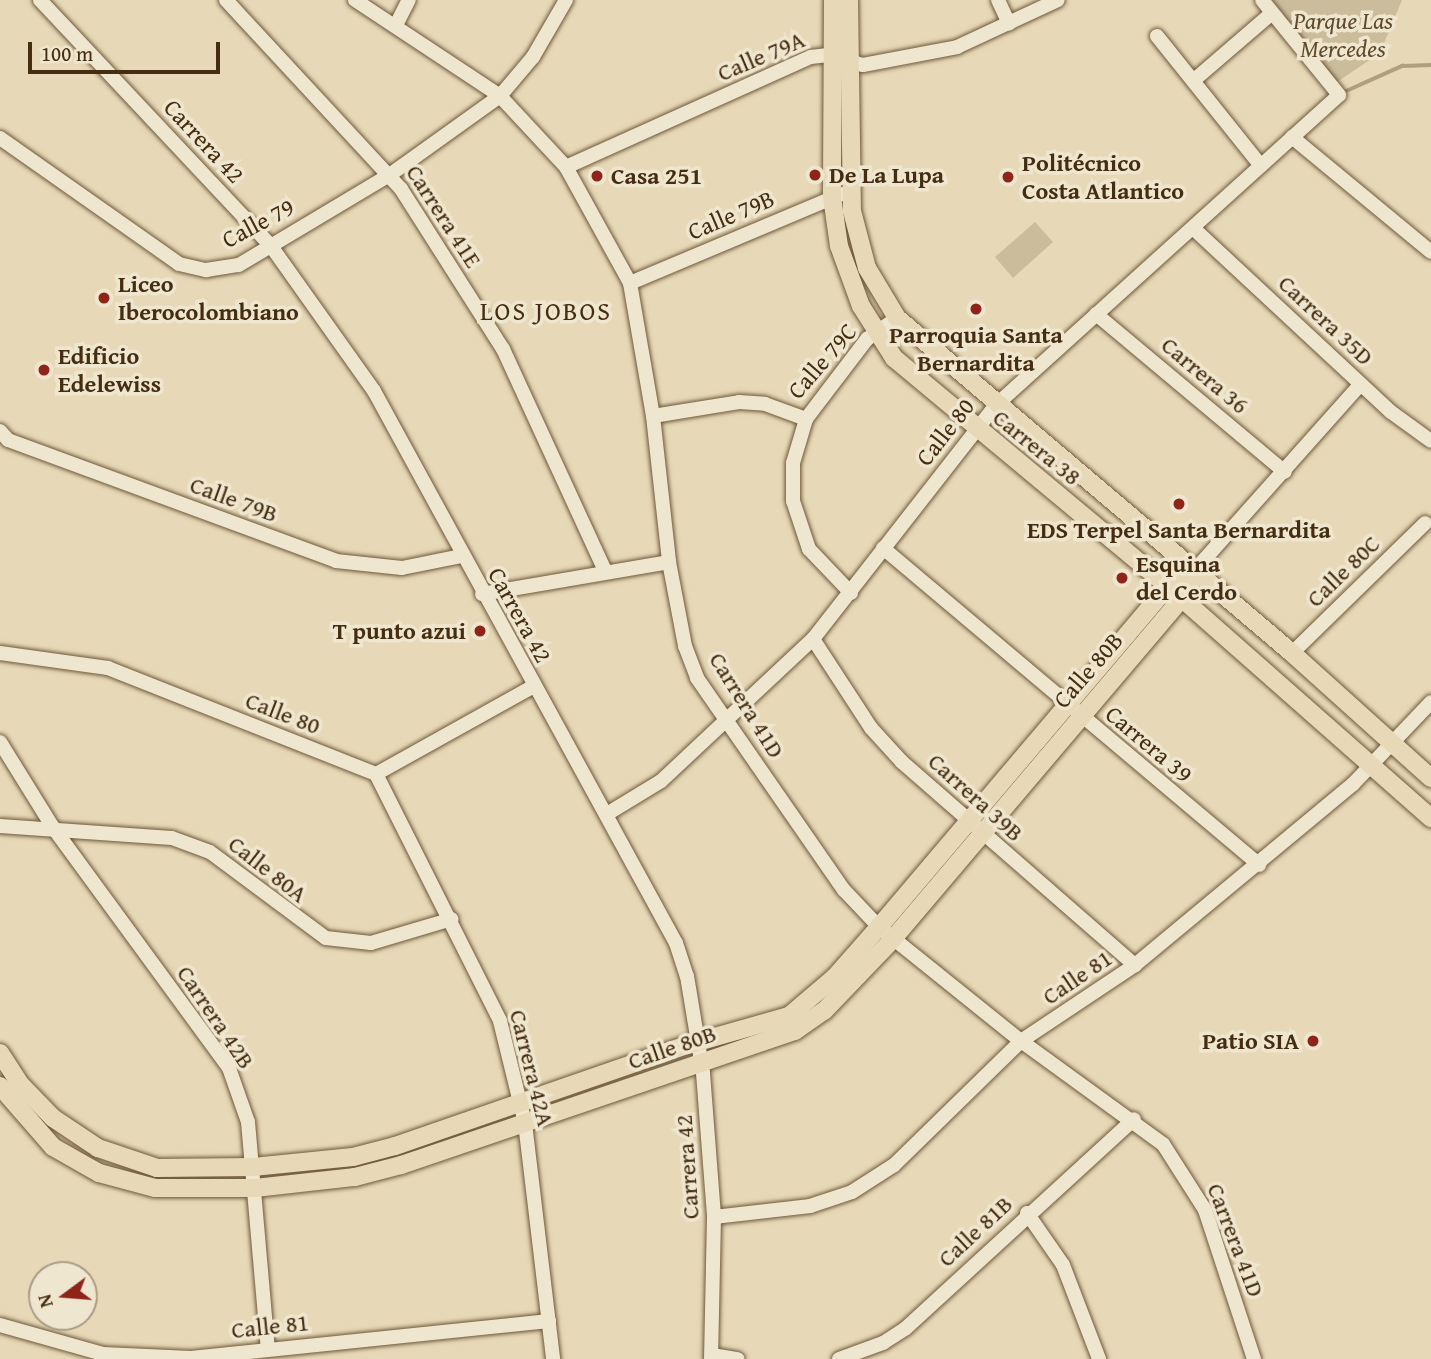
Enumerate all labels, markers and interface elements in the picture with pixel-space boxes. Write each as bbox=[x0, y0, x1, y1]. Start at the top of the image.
park label: Parque Las Mercedes bbox=[1293, 7, 1393, 63]
street label: Calle 79A bbox=[713, 25, 809, 87]
scale bar bbox=[32, 28, 224, 72]
text: 100 m bbox=[41, 38, 93, 69]
street label: Carrera 42 bbox=[158, 93, 250, 189]
place label: Politécnico Costa Atlantico bbox=[1022, 149, 1184, 205]
street label: Carrera 41E bbox=[400, 159, 488, 273]
place label: De La Lupa bbox=[829, 161, 944, 189]
place label: Casa 251 bbox=[611, 162, 702, 190]
marker: De La Lupa bbox=[807, 167, 823, 183]
marker: Casa 251 bbox=[589, 168, 605, 184]
marker: Politécnico Costa Atlantico bbox=[1000, 169, 1016, 185]
street label: Calle 79B bbox=[683, 184, 779, 246]
street label: Calle 79 bbox=[217, 192, 299, 254]
street label: Carrera 35D bbox=[1273, 269, 1379, 371]
place label: Liceo Iberocolombiano bbox=[118, 270, 299, 326]
marker: Liceo Iberocolombiano bbox=[96, 290, 112, 306]
district label: LOS JOBOS bbox=[481, 295, 611, 327]
marker: Parroquia Santa Bernardita bbox=[968, 301, 984, 317]
street label: Calle 79C bbox=[781, 317, 863, 405]
place label: Parroquia Santa Bernardita bbox=[889, 321, 1063, 377]
street label: Carrera 36 bbox=[1156, 330, 1254, 420]
place label: Edificio Edelewiss bbox=[58, 342, 161, 398]
marker: Edificio Edelewiss bbox=[36, 362, 52, 378]
street label: Calle 80 bbox=[910, 393, 980, 471]
street label: Carrera 38 bbox=[987, 403, 1087, 491]
street label: Calle 79B bbox=[186, 470, 282, 528]
marker: EDS Terpel Santa Bernardita bbox=[1171, 496, 1187, 512]
place label: EDS Terpel Santa Bernardita bbox=[1027, 516, 1331, 544]
street label: Calle 80C bbox=[1300, 529, 1386, 613]
place label: Esquina del Cerdo bbox=[1136, 550, 1237, 606]
street label: Carrera 42 bbox=[482, 562, 558, 668]
marker: Esquina del Cerdo bbox=[1114, 570, 1130, 586]
place label: T punto azui bbox=[333, 617, 466, 645]
marker: T punto azui bbox=[472, 623, 488, 639]
street label: Calle 80B bbox=[1047, 626, 1129, 714]
street label: Carrera 41D bbox=[703, 647, 791, 763]
street label: Calle 80 bbox=[242, 686, 324, 740]
street label: Carrera 39 bbox=[1100, 699, 1198, 789]
street label: Carrera 39B bbox=[922, 747, 1030, 847]
street label: Calle 80A bbox=[223, 829, 313, 909]
street label: Calle 81 bbox=[1037, 943, 1117, 1011]
street label: Carrera 42B bbox=[171, 960, 261, 1074]
street label: Carrera 42A bbox=[504, 1007, 560, 1129]
street label: Calle 80B bbox=[624, 1019, 720, 1075]
place label: Patio SIA bbox=[1202, 1027, 1299, 1055]
marker: Patio SIA bbox=[1305, 1033, 1321, 1049]
street label: Carrera 42 bbox=[669, 1114, 705, 1220]
street label: Carrera 41D bbox=[1201, 1179, 1271, 1301]
street label: Calle 81B bbox=[932, 1189, 1018, 1273]
north arrow bbox=[28, 1261, 98, 1331]
text: N bbox=[30, 1291, 60, 1311]
street label: Calle 81 bbox=[230, 1308, 310, 1344]

